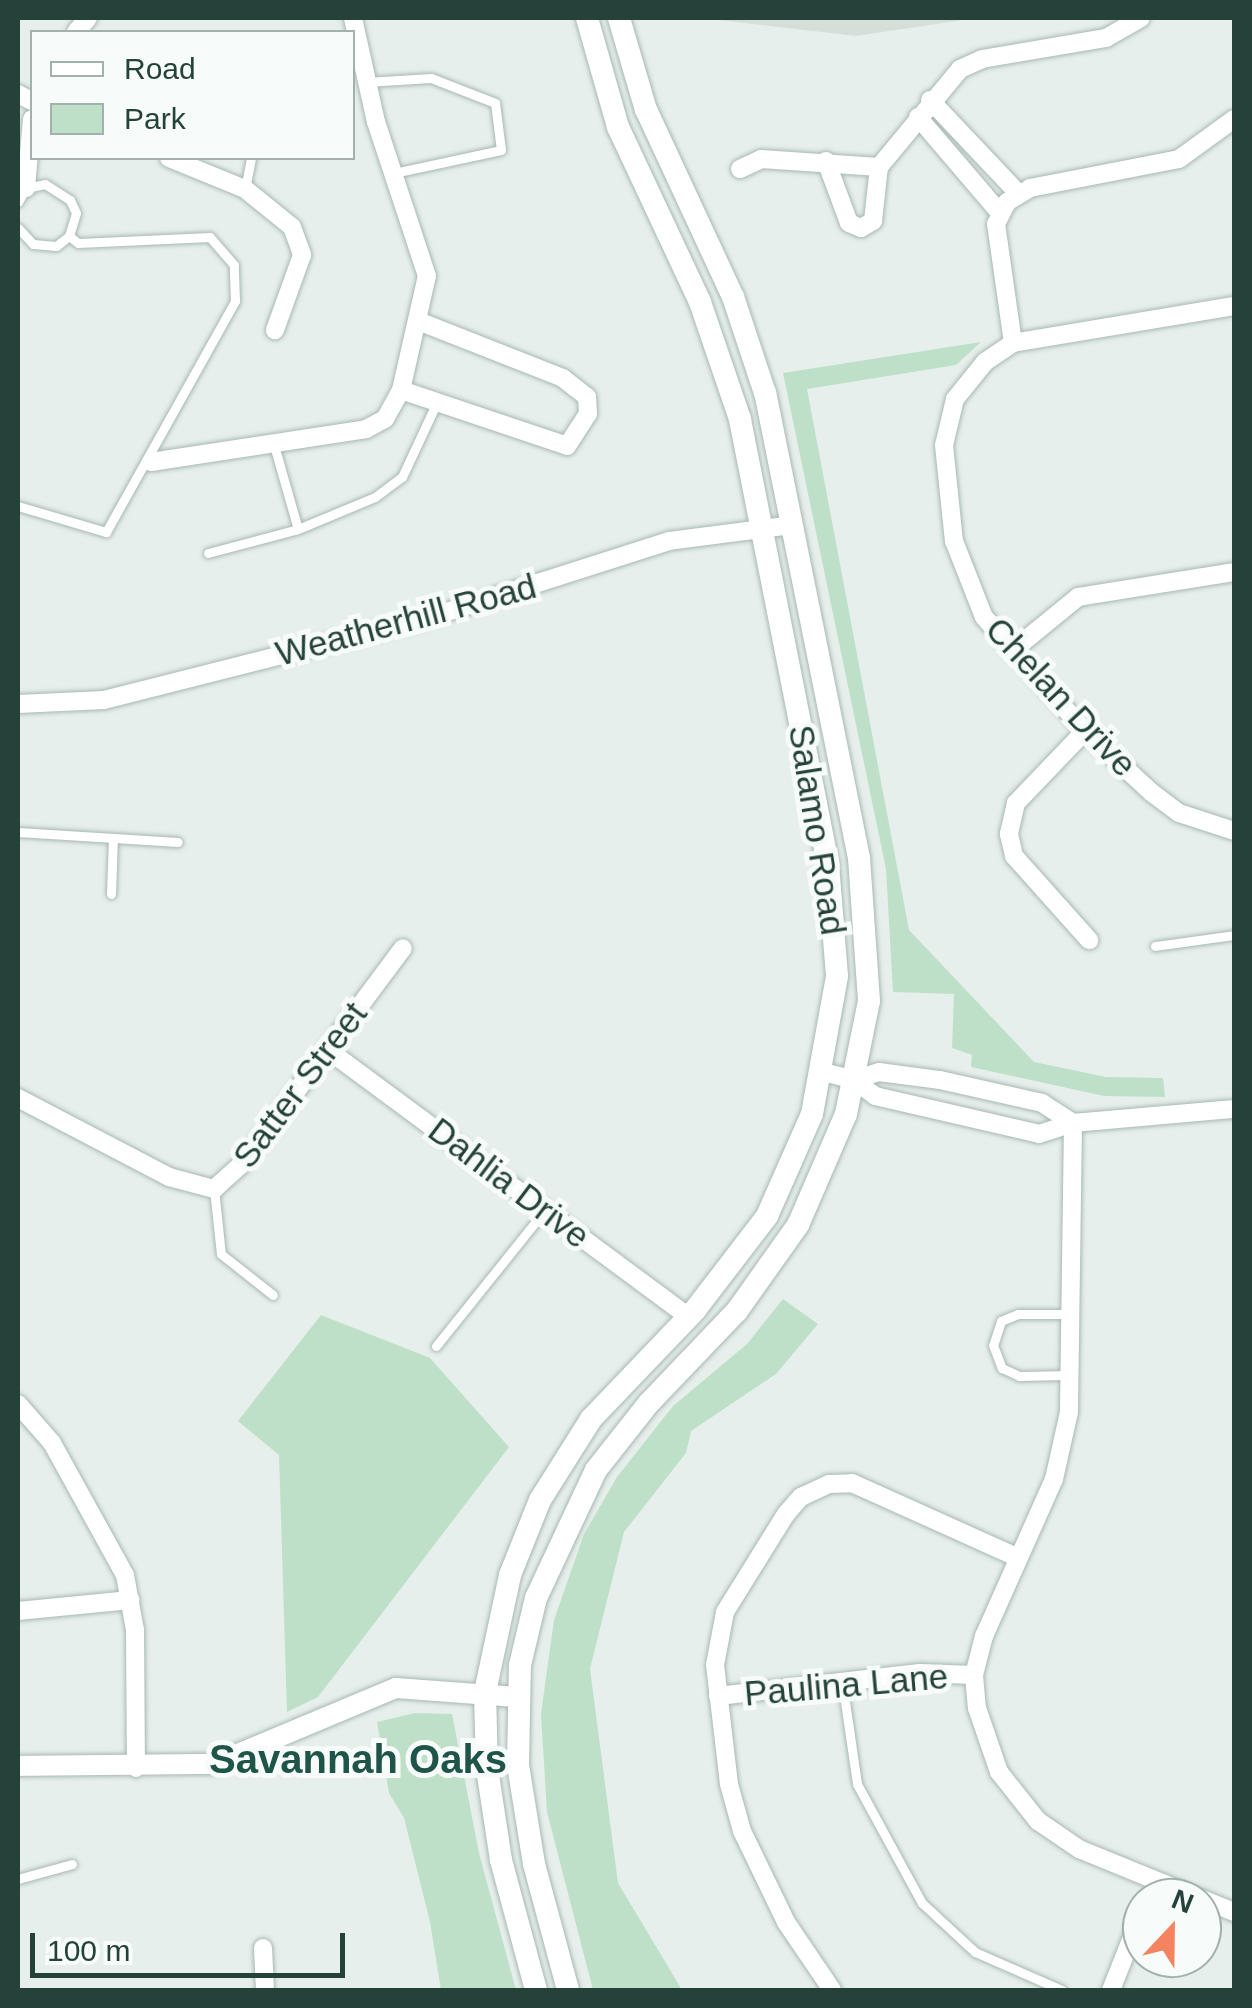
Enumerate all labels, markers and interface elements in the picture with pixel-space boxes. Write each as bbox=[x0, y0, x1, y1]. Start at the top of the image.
legend bbox=[30, 30, 355, 160]
text: Road bbox=[124, 52, 196, 85]
text: Park bbox=[124, 102, 186, 135]
street label: Weatherhill Road bbox=[271, 565, 541, 675]
street label: Chelan Drive bbox=[977, 609, 1145, 785]
street label: Salamo Road bbox=[780, 722, 854, 938]
street label: Satter Street bbox=[224, 994, 376, 1176]
street label: Dahlia Drive bbox=[420, 1109, 598, 1257]
street label: Paulina Lane bbox=[742, 1655, 950, 1715]
district label: Savannah Oaks bbox=[209, 1735, 507, 1783]
north arrow bbox=[1122, 1878, 1222, 1978]
text: N bbox=[1167, 1883, 1198, 1920]
scale bar bbox=[35, 1913, 350, 1975]
text: 100 m bbox=[47, 1934, 130, 1967]

